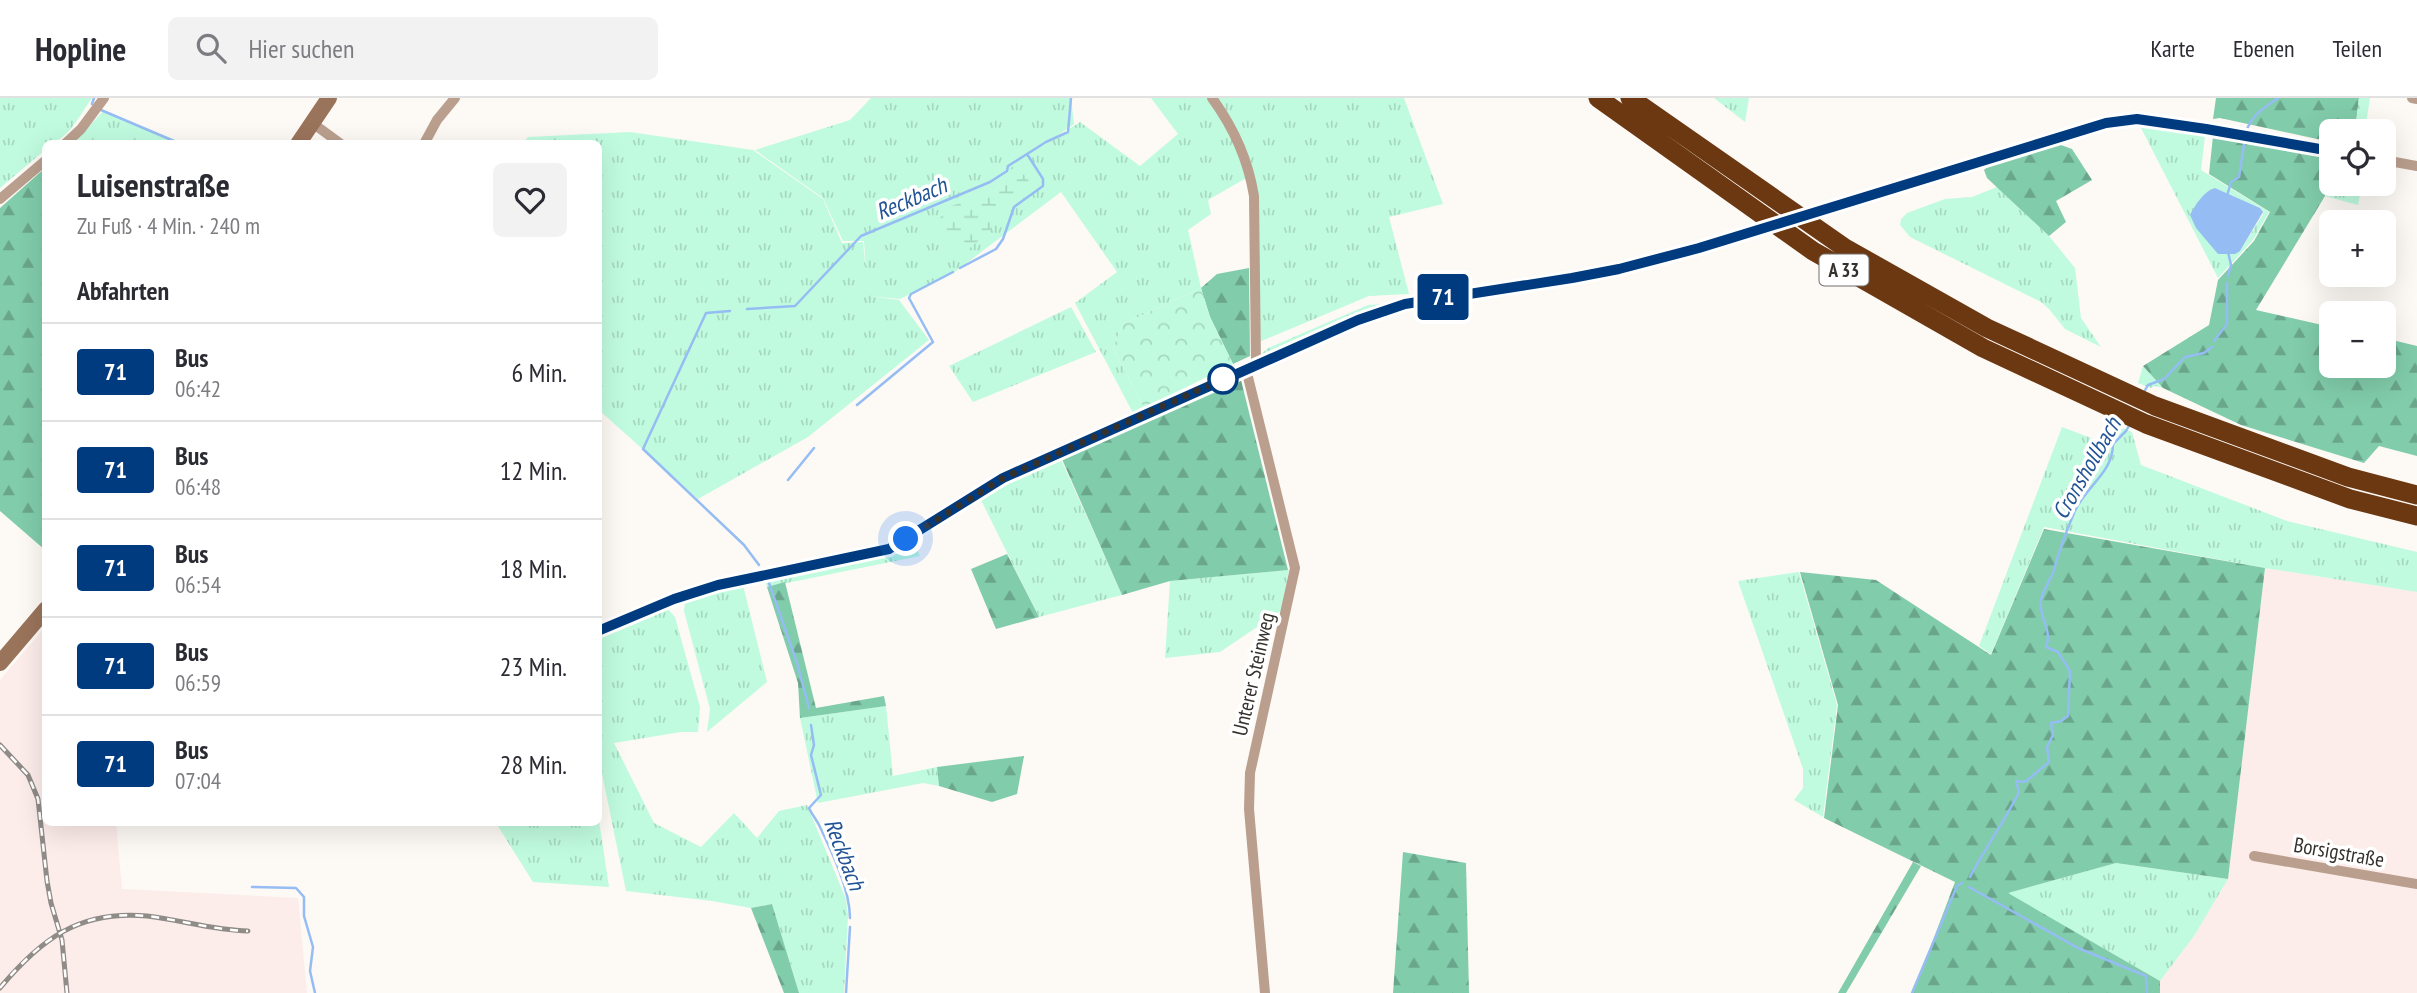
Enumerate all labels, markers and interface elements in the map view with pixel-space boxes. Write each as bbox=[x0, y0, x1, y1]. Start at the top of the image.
search box bbox=[168, 17, 658, 80]
text: Hopline bbox=[35, 27, 126, 70]
icon: search bbox=[192, 29, 230, 67]
text: Hier suchen bbox=[248, 32, 354, 65]
text: Karte bbox=[2151, 33, 2195, 64]
text: Ebenen bbox=[2233, 33, 2295, 64]
text: Teilen bbox=[2333, 33, 2382, 64]
map controls bbox=[2319, 119, 2396, 378]
button: locate bbox=[2319, 119, 2396, 196]
text: Luisenstraße bbox=[77, 163, 230, 206]
button: heart bbox=[493, 163, 567, 237]
water label: Reckbach bbox=[871, 169, 952, 226]
button: + bbox=[2319, 210, 2396, 287]
text: Zu Fuß · 4 Min. · 240 m bbox=[77, 211, 260, 240]
road number: A 33 bbox=[1820, 254, 1868, 286]
text: Abfahrten bbox=[77, 274, 169, 307]
line badge: 71 bbox=[1412, 274, 1474, 320]
text: 71 bbox=[1432, 281, 1454, 312]
button: − bbox=[2319, 301, 2396, 378]
text: Bus bbox=[175, 341, 208, 374]
text: 71 bbox=[104, 356, 127, 387]
text: 6 Min. bbox=[512, 356, 567, 389]
unlabelled marker bbox=[1208, 364, 1238, 394]
text: 06:42 bbox=[175, 374, 221, 403]
water label: Cronshollbach bbox=[2045, 410, 2128, 524]
text: Bus bbox=[175, 439, 208, 472]
text: 71 bbox=[104, 454, 127, 485]
text: 12 Min. bbox=[500, 454, 567, 487]
text: 06:48 bbox=[175, 472, 221, 501]
your location bbox=[888, 521, 923, 556]
text: Bus bbox=[175, 537, 208, 570]
text: 71 bbox=[104, 552, 127, 583]
text: 18 Min. bbox=[500, 552, 567, 585]
text: 06:54 bbox=[175, 570, 221, 599]
street label: Unterer Steinweg bbox=[1226, 610, 1280, 738]
text: Bus bbox=[175, 635, 208, 668]
text: 71 bbox=[104, 650, 127, 681]
text: 23 Min. bbox=[500, 650, 567, 683]
text: 06:59 bbox=[175, 668, 221, 697]
text: Bus bbox=[175, 733, 208, 766]
text: 71 bbox=[104, 748, 127, 779]
text: 28 Min. bbox=[500, 748, 567, 781]
text: 07:04 bbox=[175, 766, 221, 795]
water label: Reckbach bbox=[818, 814, 872, 896]
street label: Borsigstraße bbox=[2292, 831, 2386, 873]

